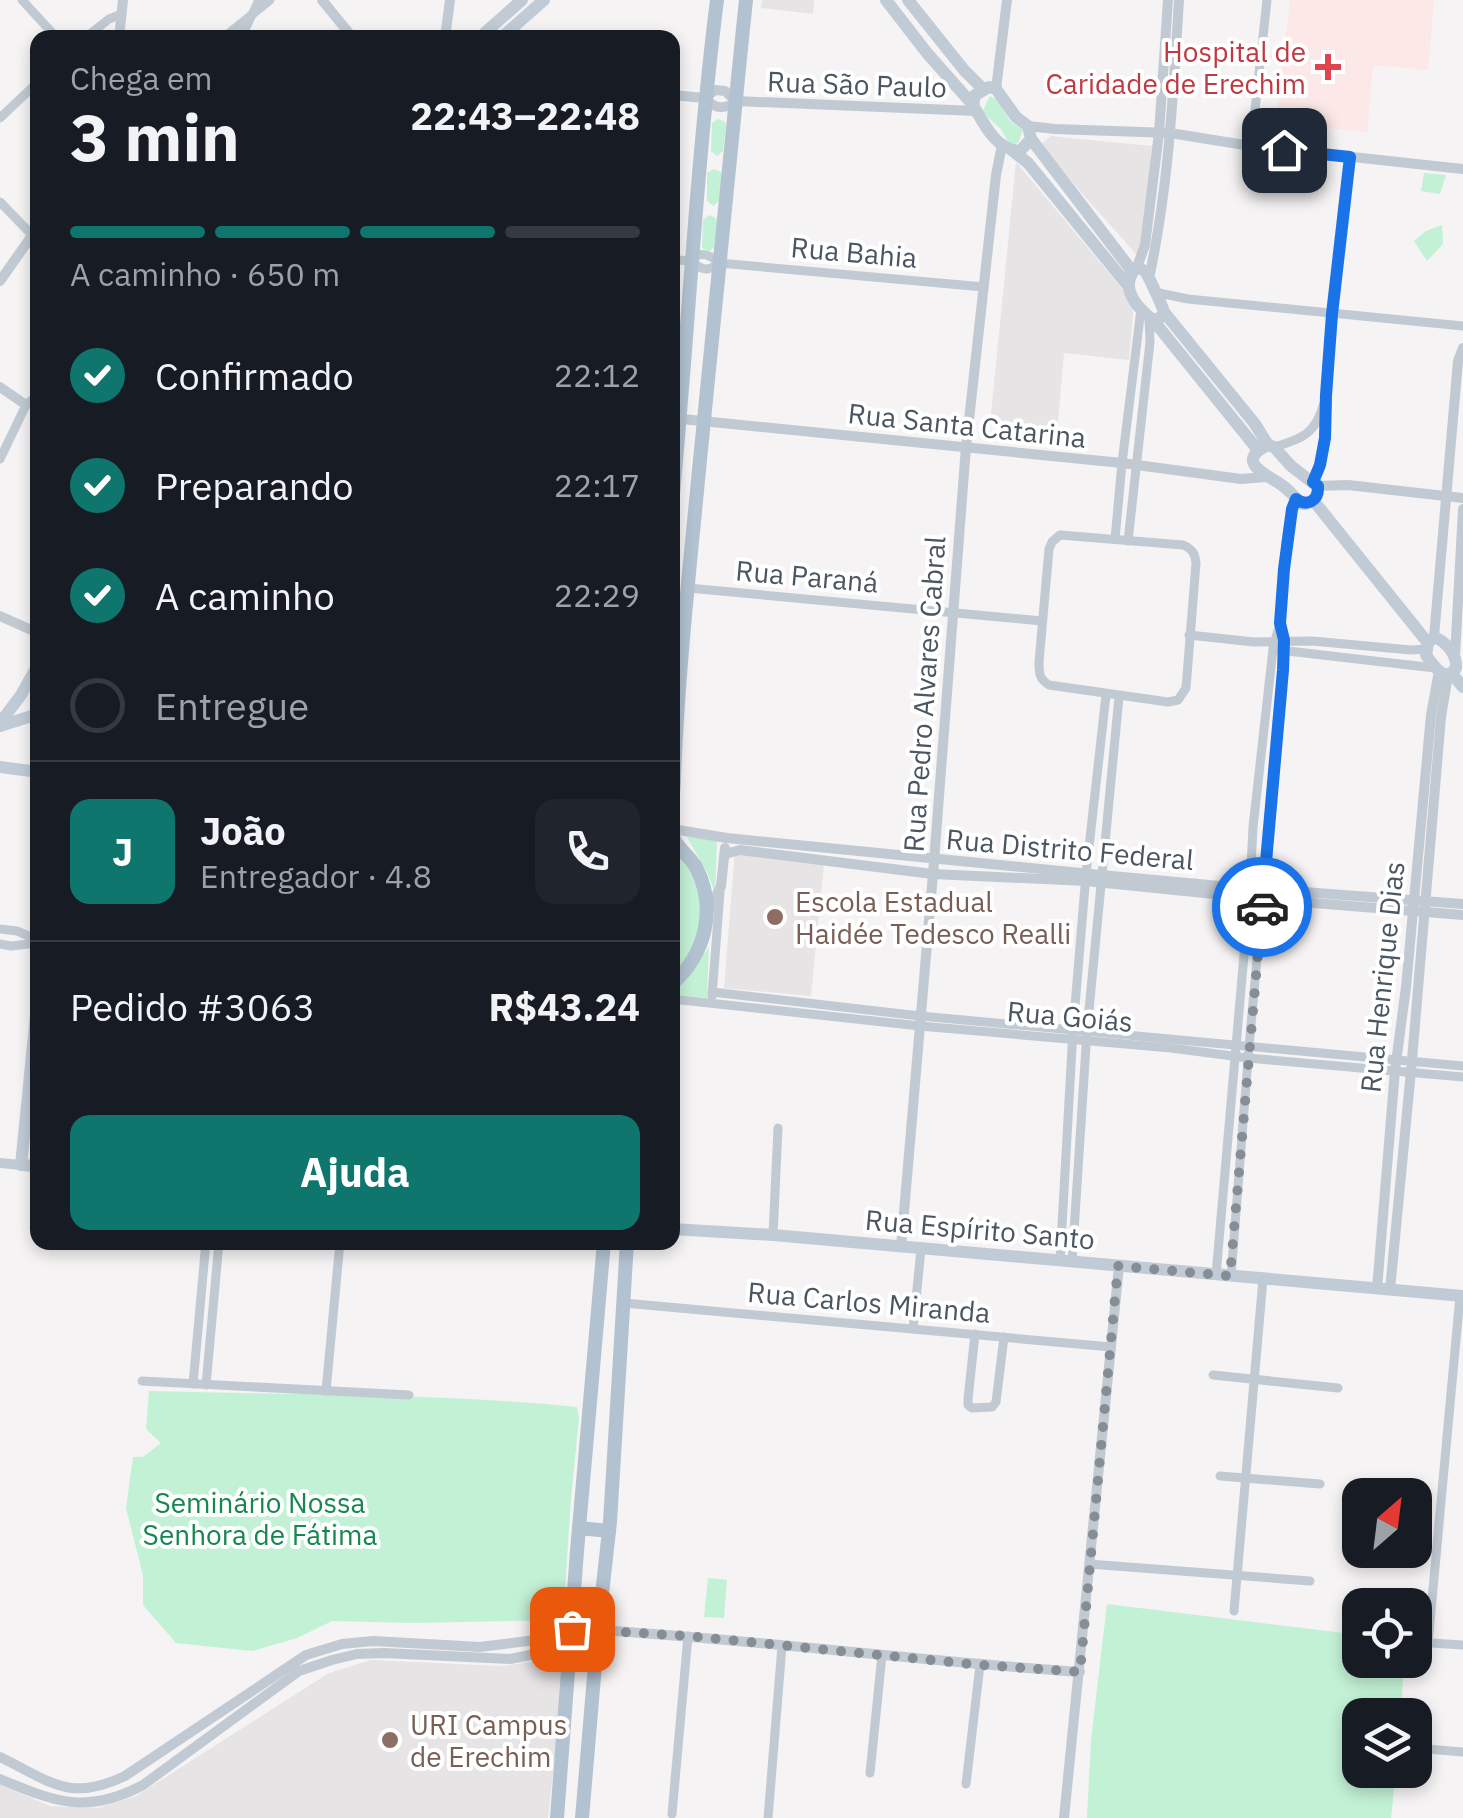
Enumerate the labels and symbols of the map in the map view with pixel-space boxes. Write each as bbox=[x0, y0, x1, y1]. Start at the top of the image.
place label: Hospital de Caridade de Erechim bbox=[1045, 33, 1306, 102]
marker: Hospital de Caridade de Erechim bbox=[1315, 54, 1341, 80]
street label: Rua São Paulo bbox=[767, 62, 947, 106]
pin bbox=[1242, 108, 1327, 193]
street label: Rua Bahia bbox=[789, 228, 919, 276]
street label: Rua Santa Catarina bbox=[846, 394, 1088, 456]
street label: Rua Pedro Alvares Cabral bbox=[895, 535, 953, 853]
street label: Rua Paraná bbox=[734, 551, 880, 601]
street label: Rua Distrito Federal bbox=[945, 820, 1195, 878]
courier bbox=[1212, 857, 1312, 957]
street label: Rua Henrique Dias bbox=[1351, 860, 1413, 1094]
place label: Escola Estadual Haidée Tedesco Realli bbox=[795, 883, 1071, 952]
marker: Escola Estadual Haidée Tedesco Realli bbox=[764, 906, 786, 928]
street label: Rua Goiás bbox=[1006, 992, 1134, 1040]
street label: Rua Espírito Santo bbox=[864, 1201, 1096, 1257]
street label: Rua Carlos Miranda bbox=[746, 1273, 992, 1331]
north arrow bbox=[1342, 1478, 1432, 1568]
park label: Seminário Nossa Senhora de Fátima bbox=[143, 1484, 377, 1553]
pin bbox=[530, 1587, 615, 1672]
place label: URI Campus de Erechim bbox=[410, 1706, 567, 1775]
marker: URI Campus de Erechim bbox=[379, 1729, 401, 1751]

